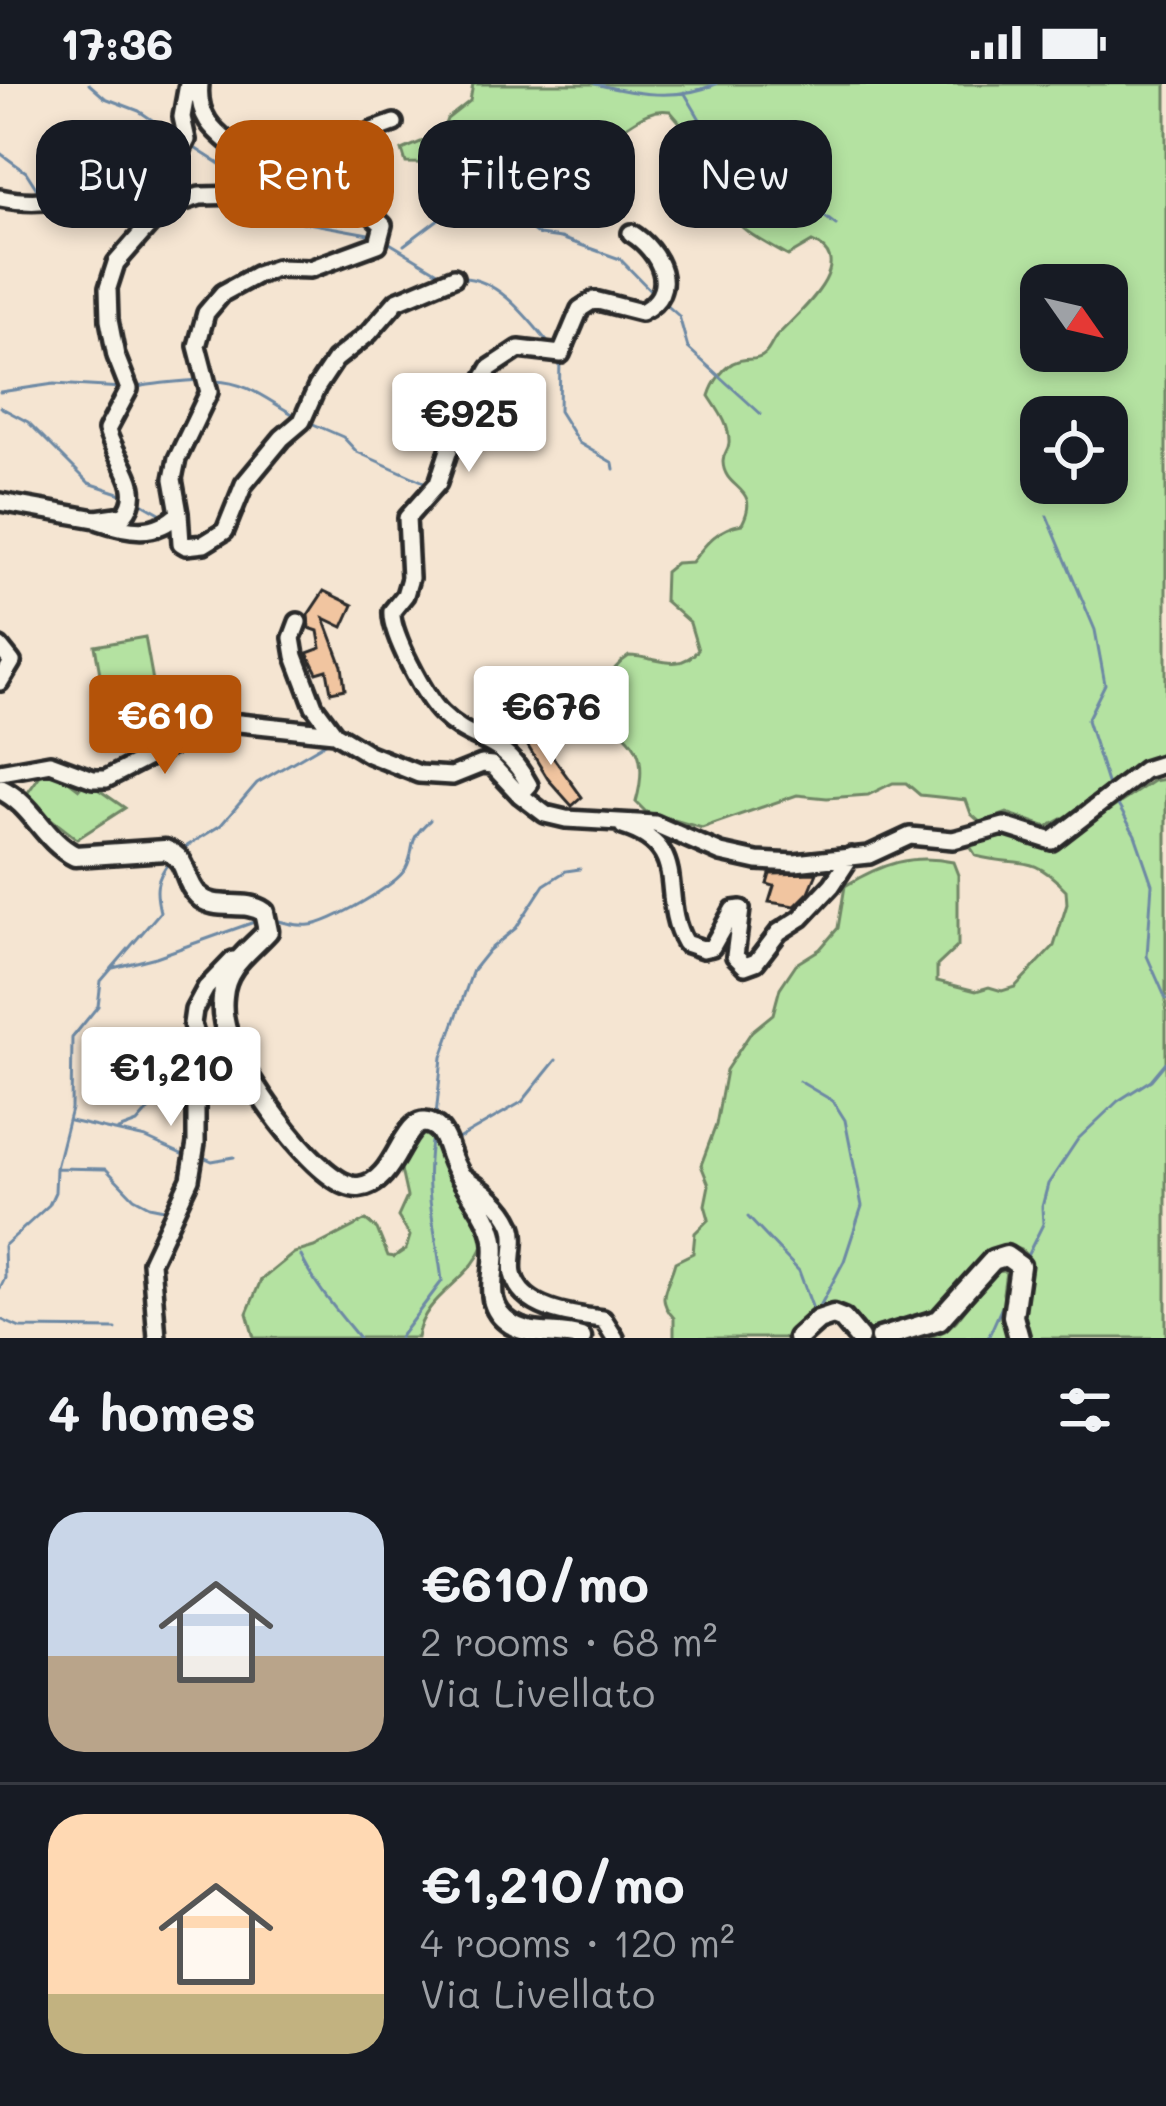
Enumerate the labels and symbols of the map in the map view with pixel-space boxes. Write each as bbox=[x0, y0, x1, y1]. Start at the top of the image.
north arrow bbox=[1020, 264, 1128, 372]
pin: €925 bbox=[398, 373, 540, 475]
pin: €676 bbox=[480, 666, 622, 768]
pin: €610 bbox=[94, 675, 236, 777]
pin: €1,210 bbox=[73, 1027, 269, 1129]

